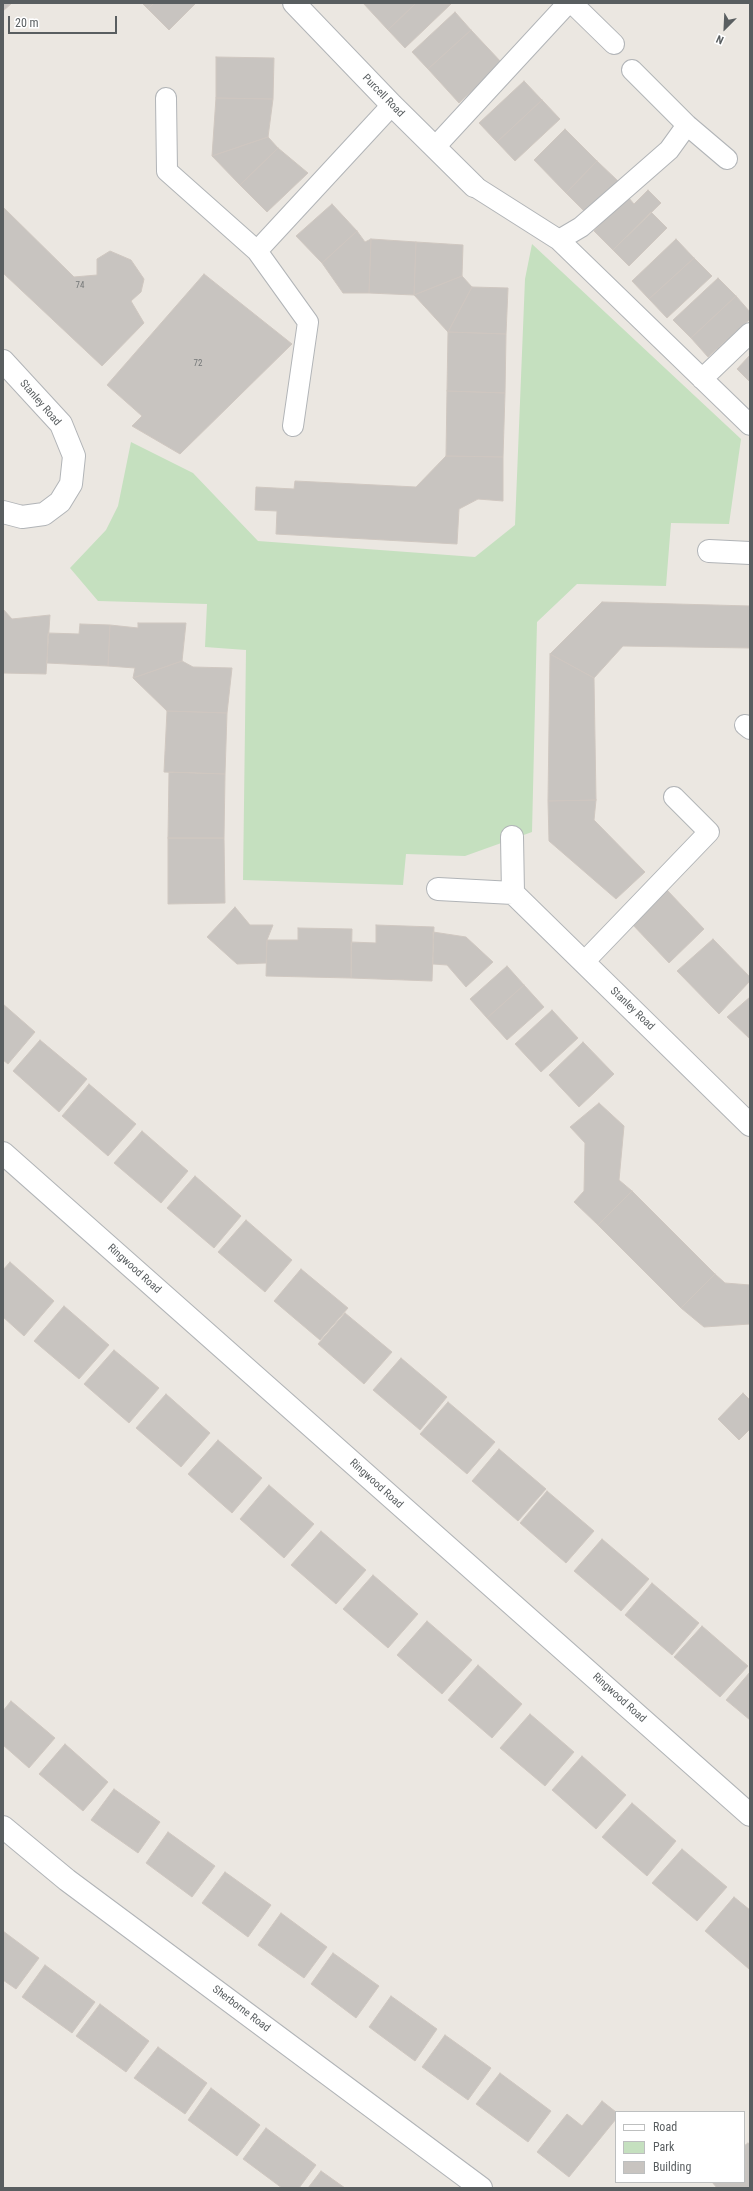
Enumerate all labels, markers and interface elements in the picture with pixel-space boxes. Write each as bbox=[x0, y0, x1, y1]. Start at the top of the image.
scale bar bbox=[10, 8, 119, 34]
north arrow bbox=[705, 8, 745, 48]
text: 20 m bbox=[15, 16, 39, 30]
text: N bbox=[714, 32, 726, 47]
street label: Purcell Road bbox=[359, 72, 407, 120]
house number: 74 bbox=[76, 281, 84, 291]
house number: 72 bbox=[194, 359, 202, 369]
street label: Stanley Road bbox=[17, 377, 63, 429]
street label: Stanley Road bbox=[607, 985, 657, 1033]
street label: Ringwood Road bbox=[105, 1242, 163, 1296]
street label: Ringwood Road bbox=[347, 1457, 405, 1511]
street label: Ringwood Road bbox=[590, 1671, 648, 1725]
street label: Sherborne Road bbox=[210, 1983, 272, 2035]
legend bbox=[615, 2111, 745, 2183]
text: Road bbox=[653, 2120, 677, 2134]
text: Park bbox=[653, 2140, 674, 2154]
text: Building bbox=[653, 2160, 691, 2174]

